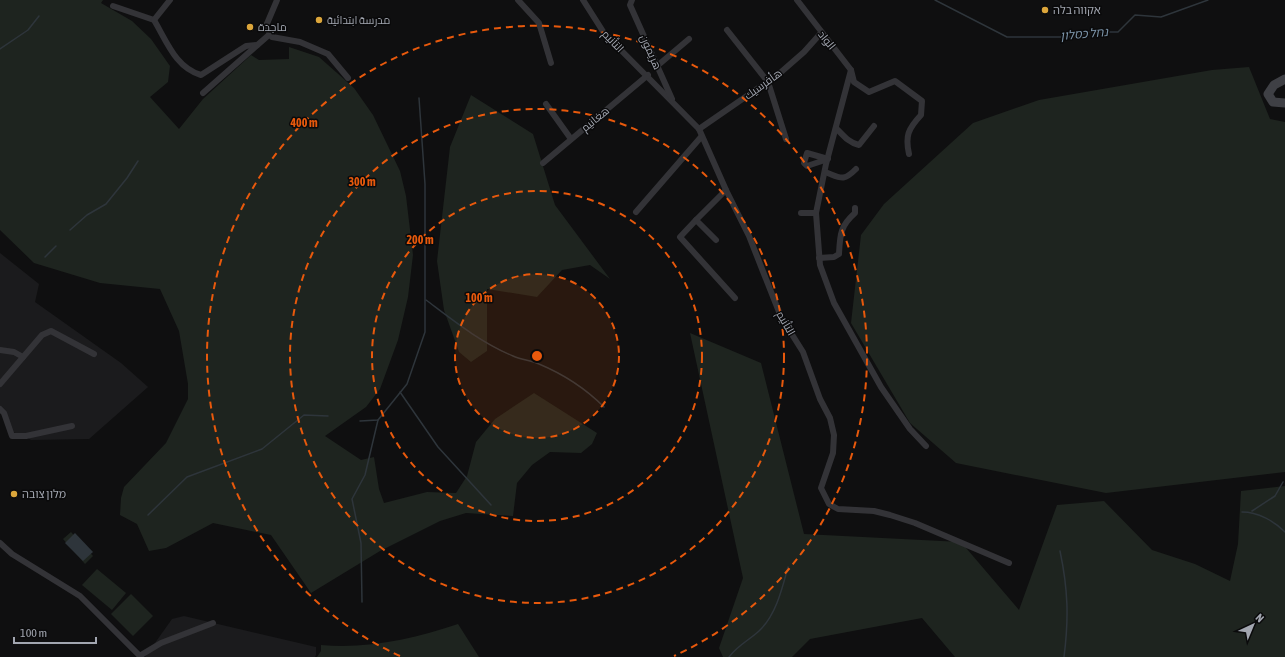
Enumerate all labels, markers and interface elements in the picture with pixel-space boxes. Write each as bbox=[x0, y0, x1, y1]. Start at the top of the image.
place label: אקווה בלה bbox=[1053, 4, 1101, 16]
marker: אקווה בלה bbox=[1040, 5, 1050, 15]
place label: مدرسة ابتدائية bbox=[327, 14, 390, 27]
marker: مدرسة ابتدائية bbox=[314, 15, 324, 25]
place label: ماجدة bbox=[258, 21, 287, 33]
marker: ماجدة bbox=[245, 22, 255, 32]
water label: נחל כסלון bbox=[1060, 25, 1110, 43]
street label: التأنيم bbox=[598, 27, 627, 56]
street label: الواد bbox=[815, 28, 838, 52]
street label: هريمون bbox=[637, 33, 664, 72]
street label: هأفرسيك bbox=[741, 66, 785, 102]
street label: هغانيم bbox=[579, 104, 613, 135]
text: 400 m bbox=[289, 116, 318, 130]
text: 300 m bbox=[348, 175, 376, 189]
text: 200 m bbox=[406, 233, 434, 247]
text: 100 m bbox=[465, 291, 493, 305]
street label: التأنيم bbox=[773, 308, 799, 338]
centre of rings bbox=[530, 349, 544, 363]
place label: מלון צובה bbox=[22, 488, 66, 500]
marker: מלון צובה bbox=[9, 489, 19, 499]
north arrow bbox=[1233, 605, 1273, 645]
text: N bbox=[1253, 611, 1266, 624]
scale bar bbox=[14, 619, 96, 645]
text: 100 m bbox=[20, 626, 47, 640]

